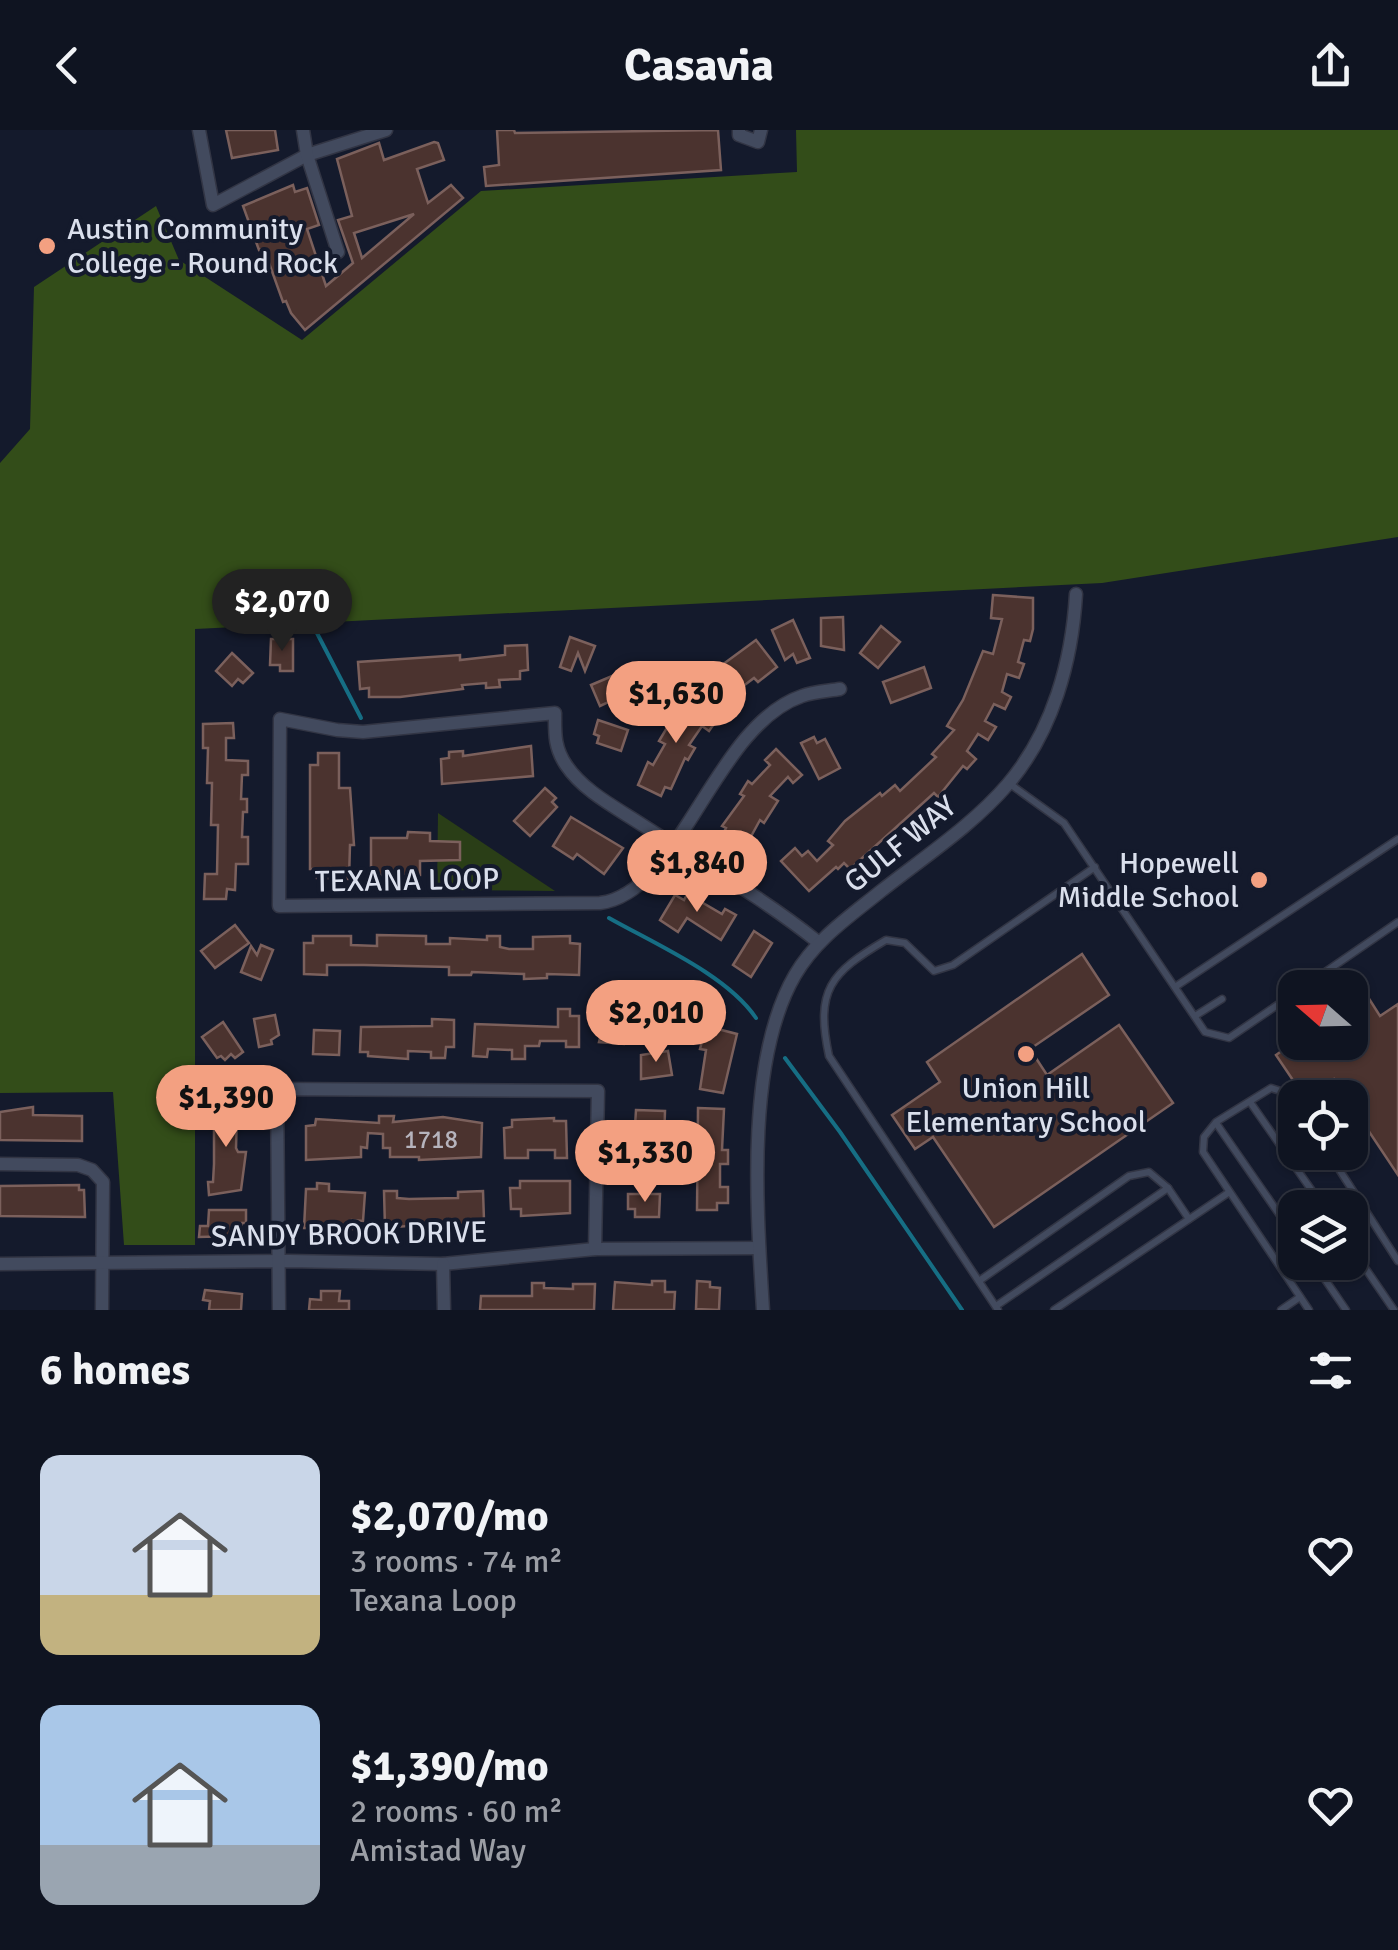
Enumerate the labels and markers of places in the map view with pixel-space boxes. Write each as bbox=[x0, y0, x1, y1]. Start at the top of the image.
place label: Austin Community College - Round Rock bbox=[67, 211, 338, 282]
marker: Austin Community College - Round Rock bbox=[36, 235, 58, 257]
pin: $2,070 bbox=[201, 569, 363, 654]
pin: $1,630 bbox=[595, 661, 757, 746]
pin: $1,840 bbox=[616, 830, 778, 915]
place label: Hopewell Middle School bbox=[1058, 845, 1239, 916]
marker: Hopewell Middle School bbox=[1248, 869, 1270, 891]
pin: $2,010 bbox=[575, 980, 737, 1065]
marker: Union Hill Elementary School bbox=[1015, 1043, 1037, 1065]
pin: $1,390 bbox=[145, 1065, 307, 1150]
place label: Union Hill Elementary School bbox=[905, 1070, 1147, 1141]
pin: $1,330 bbox=[564, 1120, 726, 1205]

